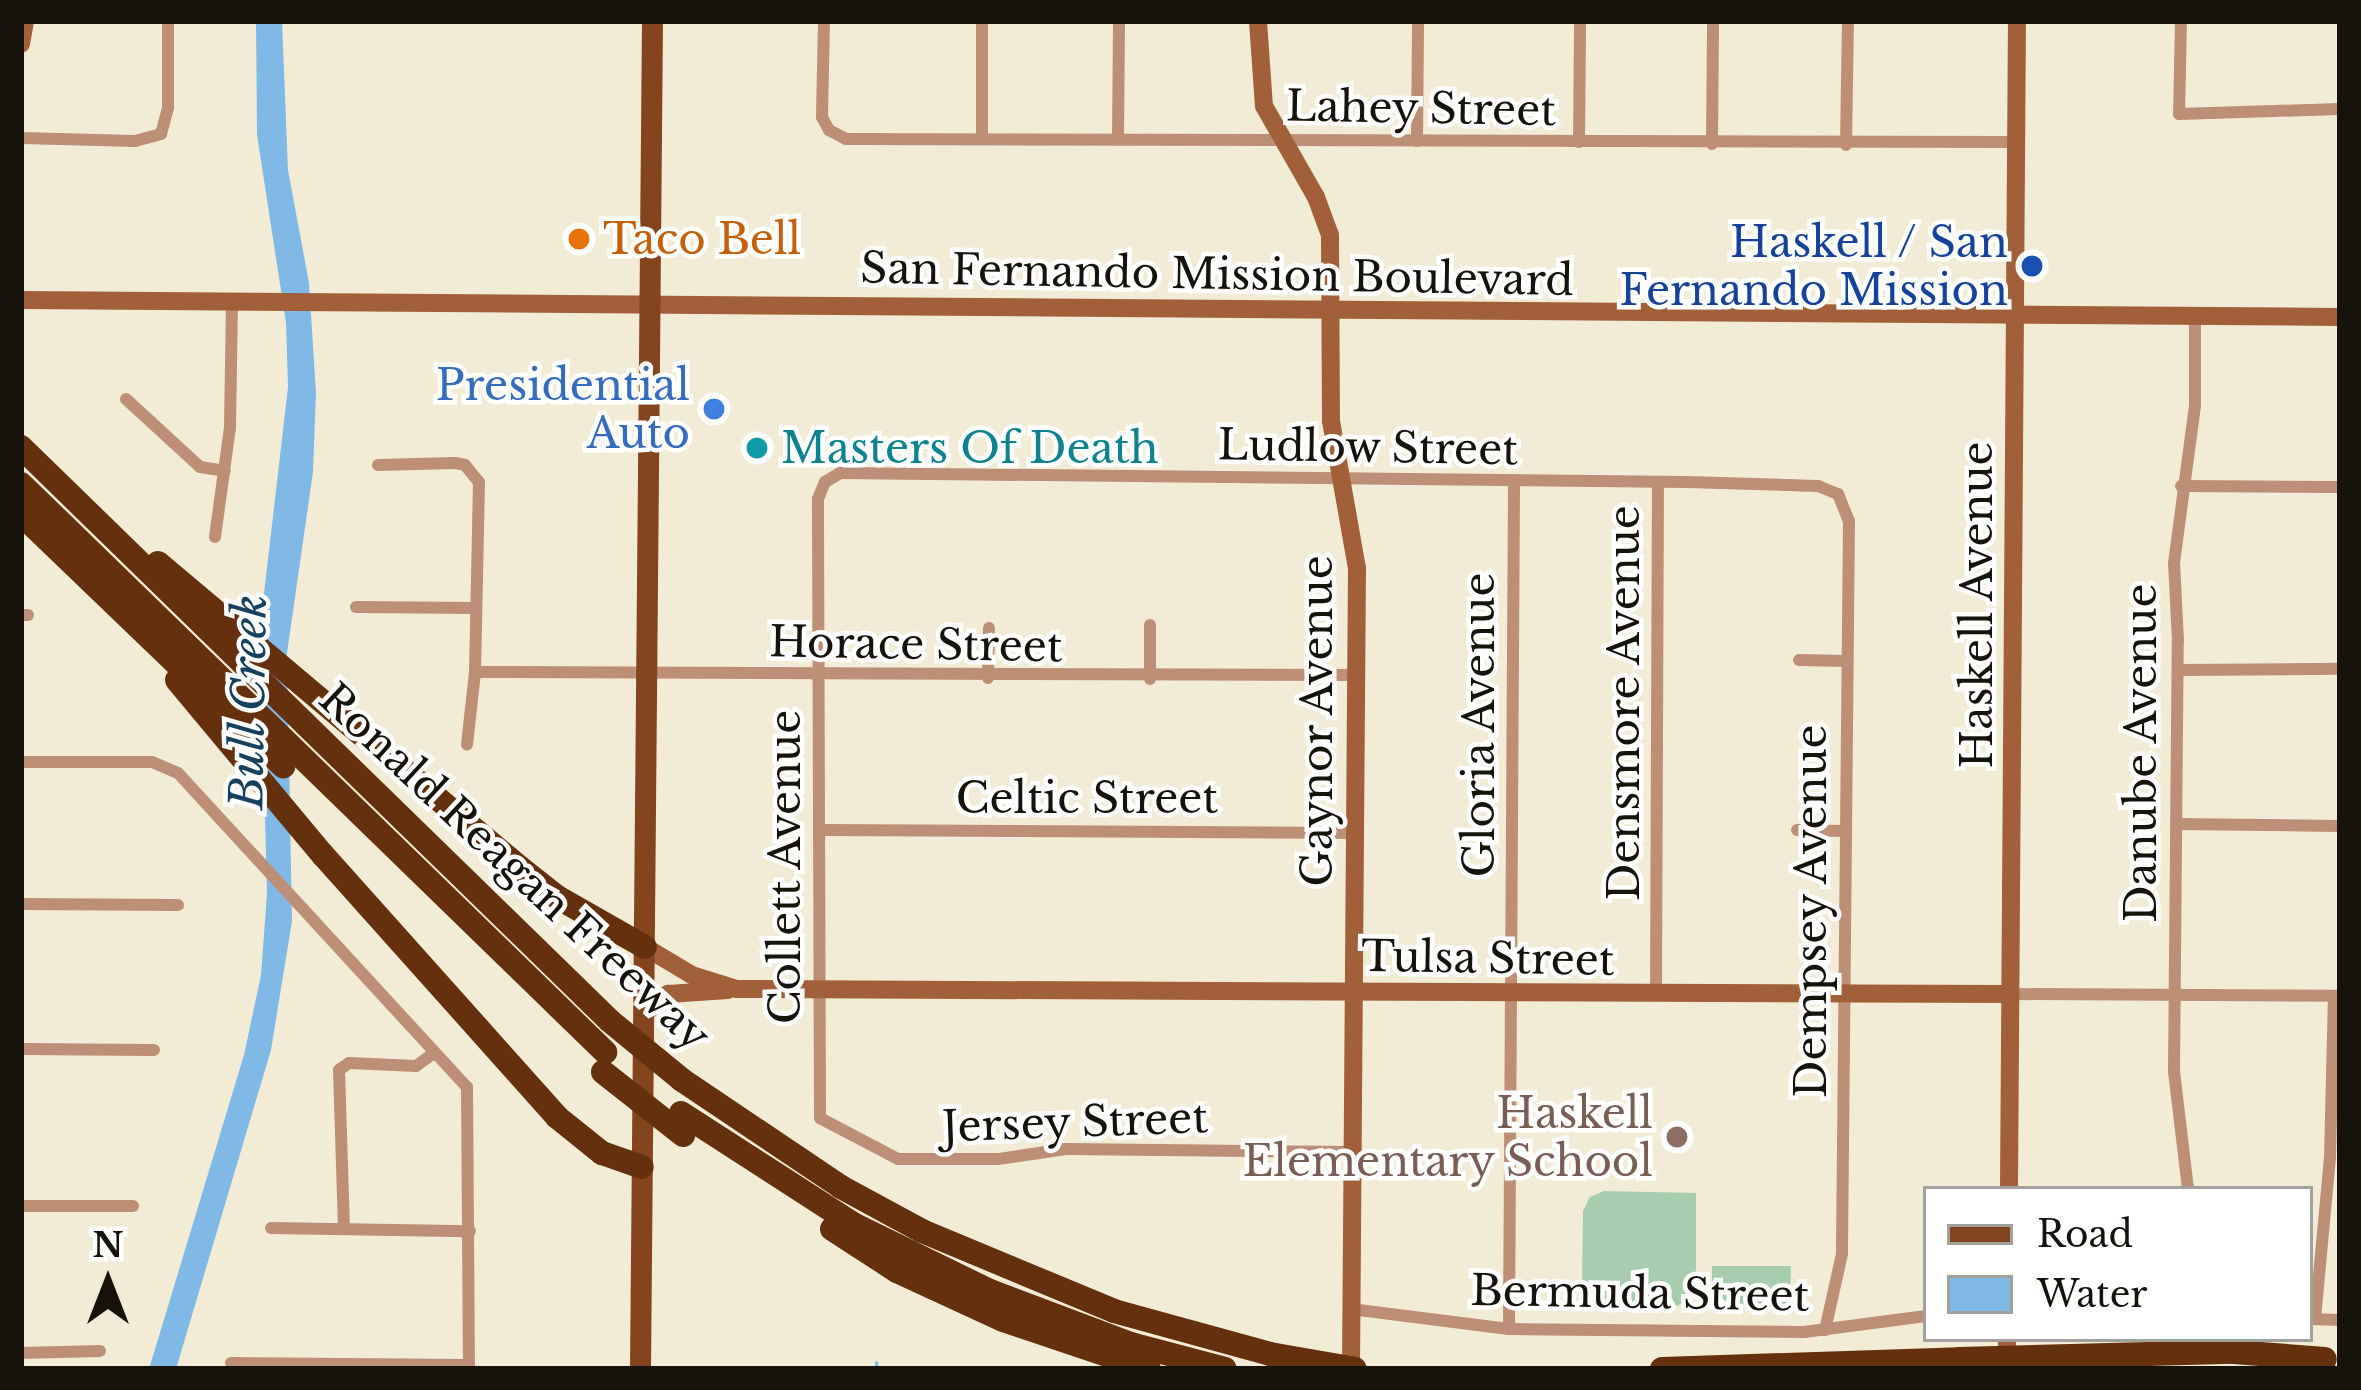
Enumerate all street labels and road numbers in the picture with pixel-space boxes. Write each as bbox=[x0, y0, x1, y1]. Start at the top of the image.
street label: Lahey Street bbox=[1285, 80, 1557, 136]
street label: San Fernando Mission Boulevard bbox=[860, 243, 1574, 305]
street label: Ludlow Street bbox=[1217, 419, 1519, 475]
street label: Haskell Avenue bbox=[1952, 441, 2002, 769]
street label: Densmore Avenue bbox=[1599, 504, 1649, 902]
street label: Gaynor Avenue bbox=[1292, 554, 1342, 888]
street label: Gloria Avenue bbox=[1454, 571, 1504, 879]
street label: Danube Avenue bbox=[2116, 583, 2166, 923]
street label: Horace Street bbox=[769, 616, 1063, 672]
street label: Ronald Reagan Freeway bbox=[309, 673, 721, 1061]
street label: Collett Avenue bbox=[760, 709, 810, 1025]
street label: Dempsey Avenue bbox=[1786, 723, 1836, 1099]
street label: Celtic Street bbox=[956, 773, 1218, 823]
street label: Tulsa Street bbox=[1361, 931, 1615, 985]
street label: Jersey Street bbox=[940, 1092, 1210, 1152]
street label: Bermuda Street bbox=[1470, 1265, 1810, 1321]

